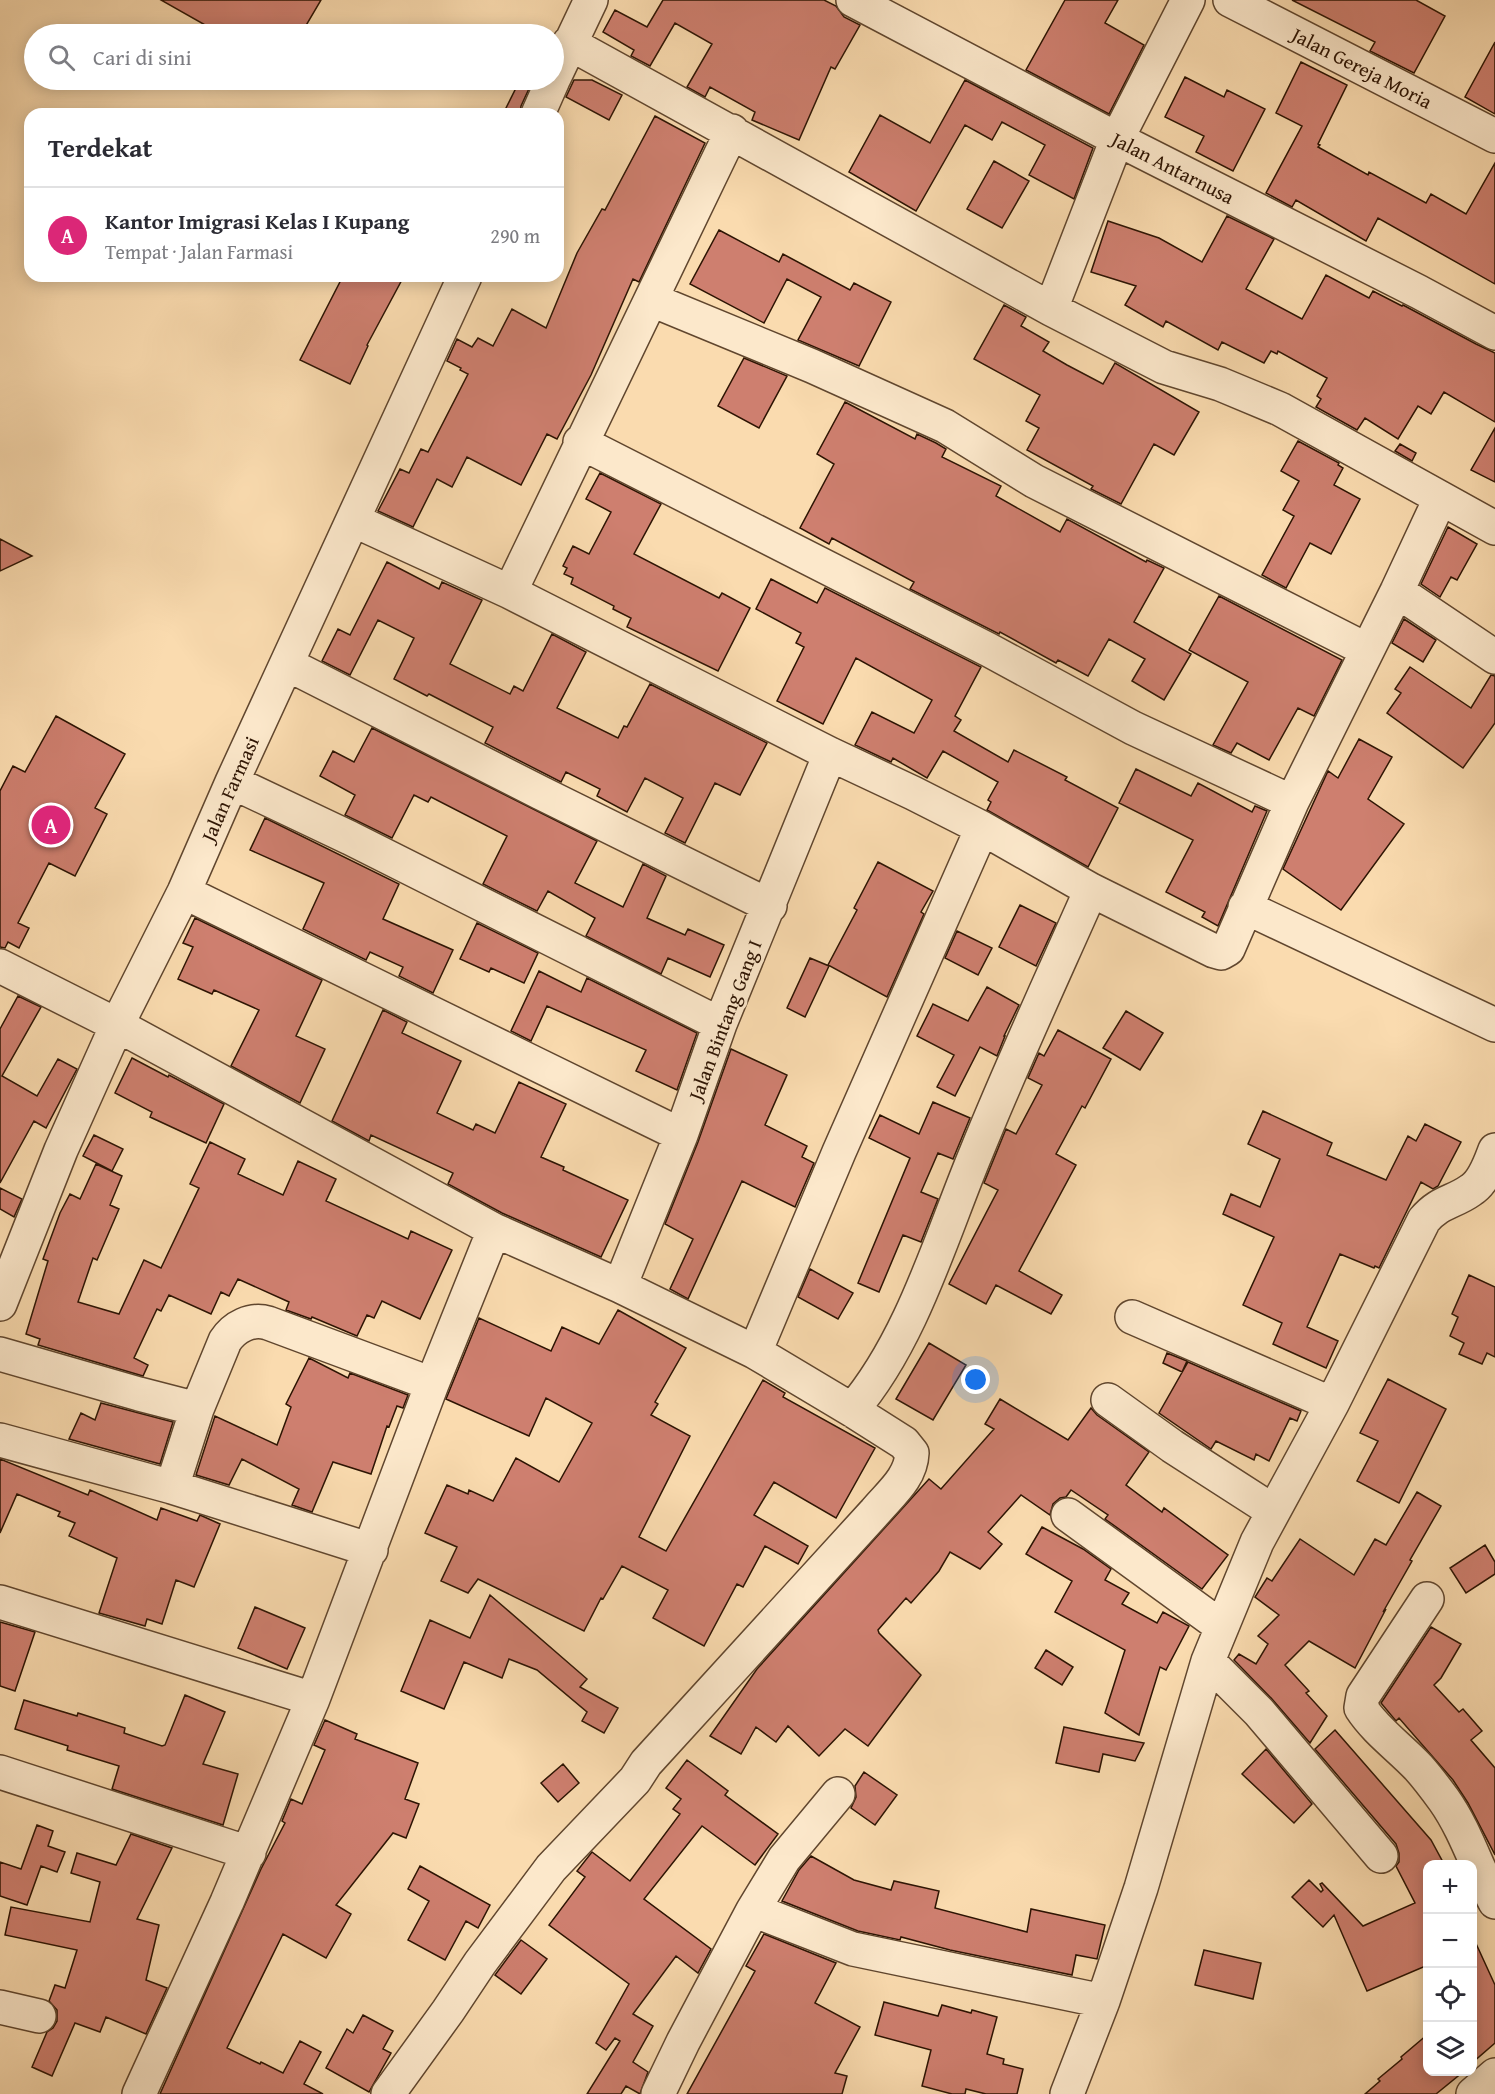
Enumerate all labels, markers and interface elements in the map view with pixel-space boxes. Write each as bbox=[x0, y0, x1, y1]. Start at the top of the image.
street label: Jalan Gereja Moria bbox=[1284, 18, 1438, 116]
search box bbox=[24, 24, 564, 90]
icon: search bbox=[45, 41, 78, 74]
text: Cari di sini bbox=[93, 41, 192, 73]
street label: Jalan Antarnusa bbox=[1104, 123, 1240, 211]
text: Terdekat bbox=[48, 128, 152, 167]
text: Kantor Imigrasi Kelas I Kupang bbox=[105, 205, 409, 237]
text: A bbox=[61, 221, 74, 250]
text: 290 m bbox=[490, 221, 540, 250]
text: Tempat · Jalan Farmasi bbox=[105, 237, 293, 266]
street label: Jalan Farmasi bbox=[192, 731, 266, 849]
pin: A bbox=[32, 802, 70, 848]
street label: Jalan Bintang Gang I bbox=[680, 935, 768, 1107]
your location bbox=[961, 1365, 990, 1394]
map controls bbox=[1423, 1860, 1477, 2076]
button: + bbox=[1423, 1860, 1477, 1914]
button: − bbox=[1423, 1914, 1477, 1968]
button: locate bbox=[1423, 1968, 1477, 2022]
button: layers bbox=[1423, 2022, 1477, 2076]

